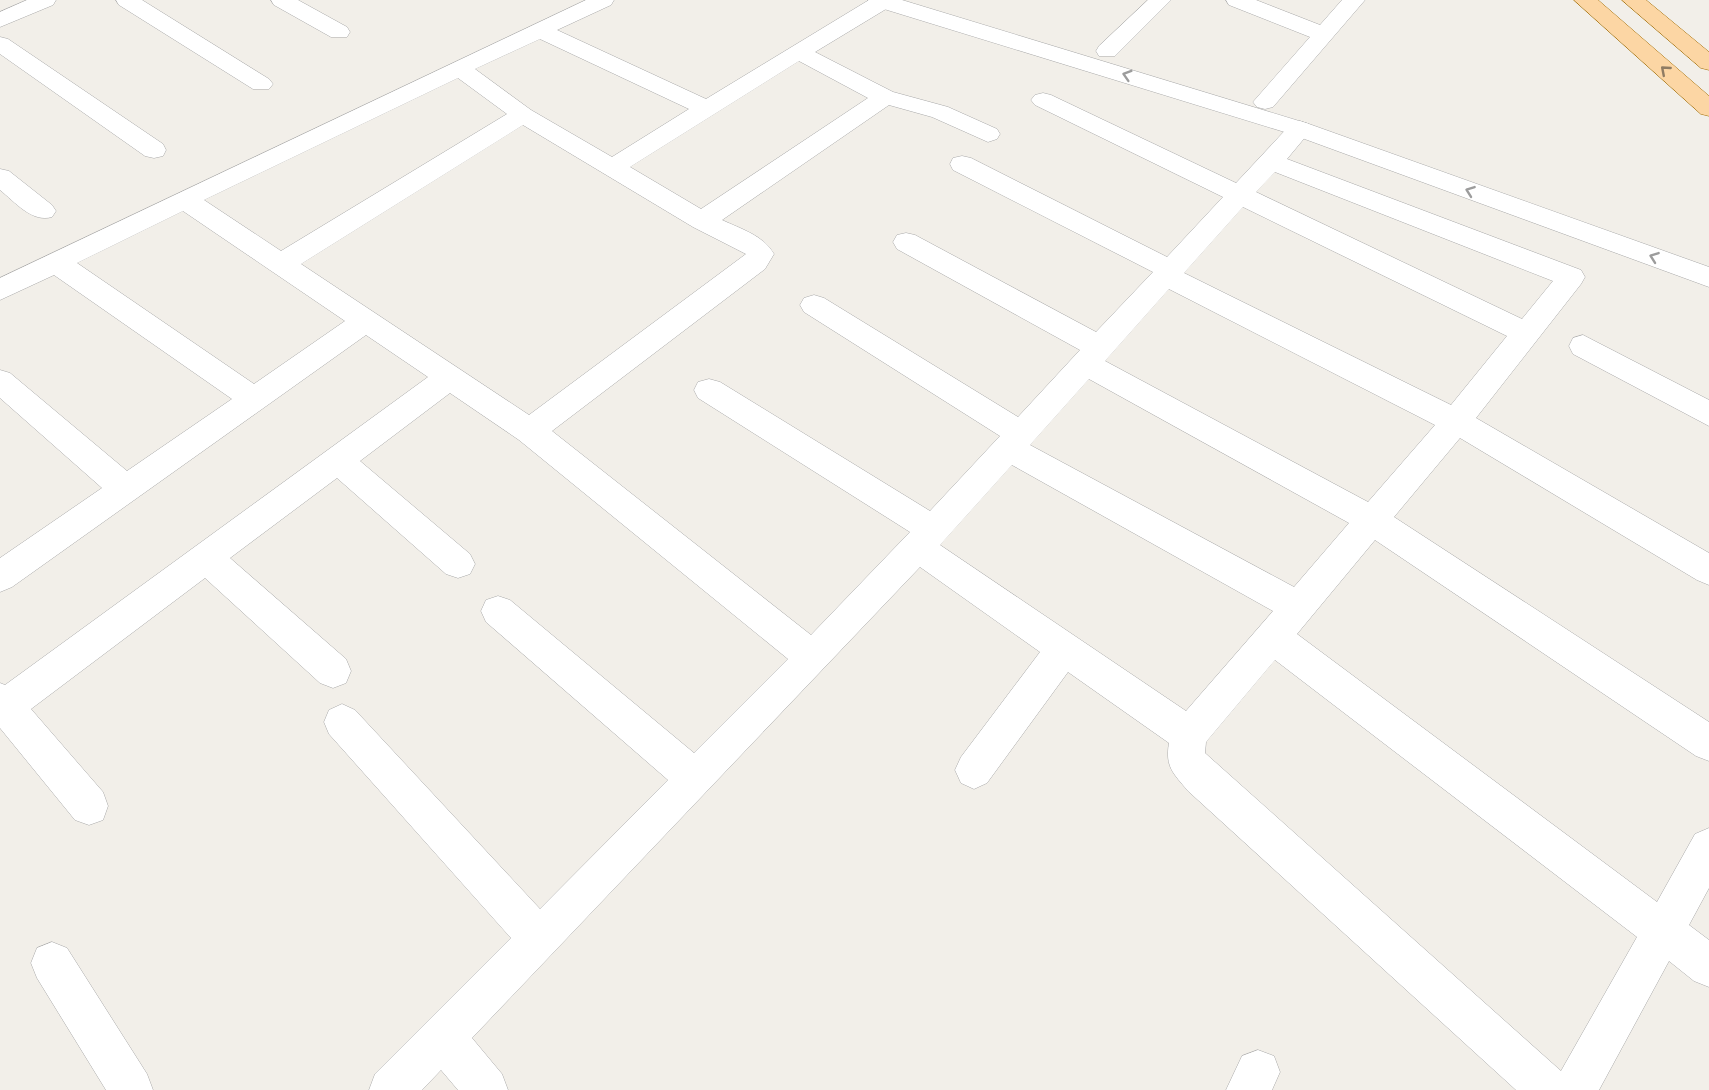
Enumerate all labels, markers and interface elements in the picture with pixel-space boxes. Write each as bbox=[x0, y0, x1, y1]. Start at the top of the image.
one-way arrow bbox=[1661, 66, 1672, 77]
one-way arrow bbox=[1122, 70, 1133, 82]
one-way arrow bbox=[1466, 186, 1476, 199]
one-way arrow bbox=[1649, 252, 1660, 265]

